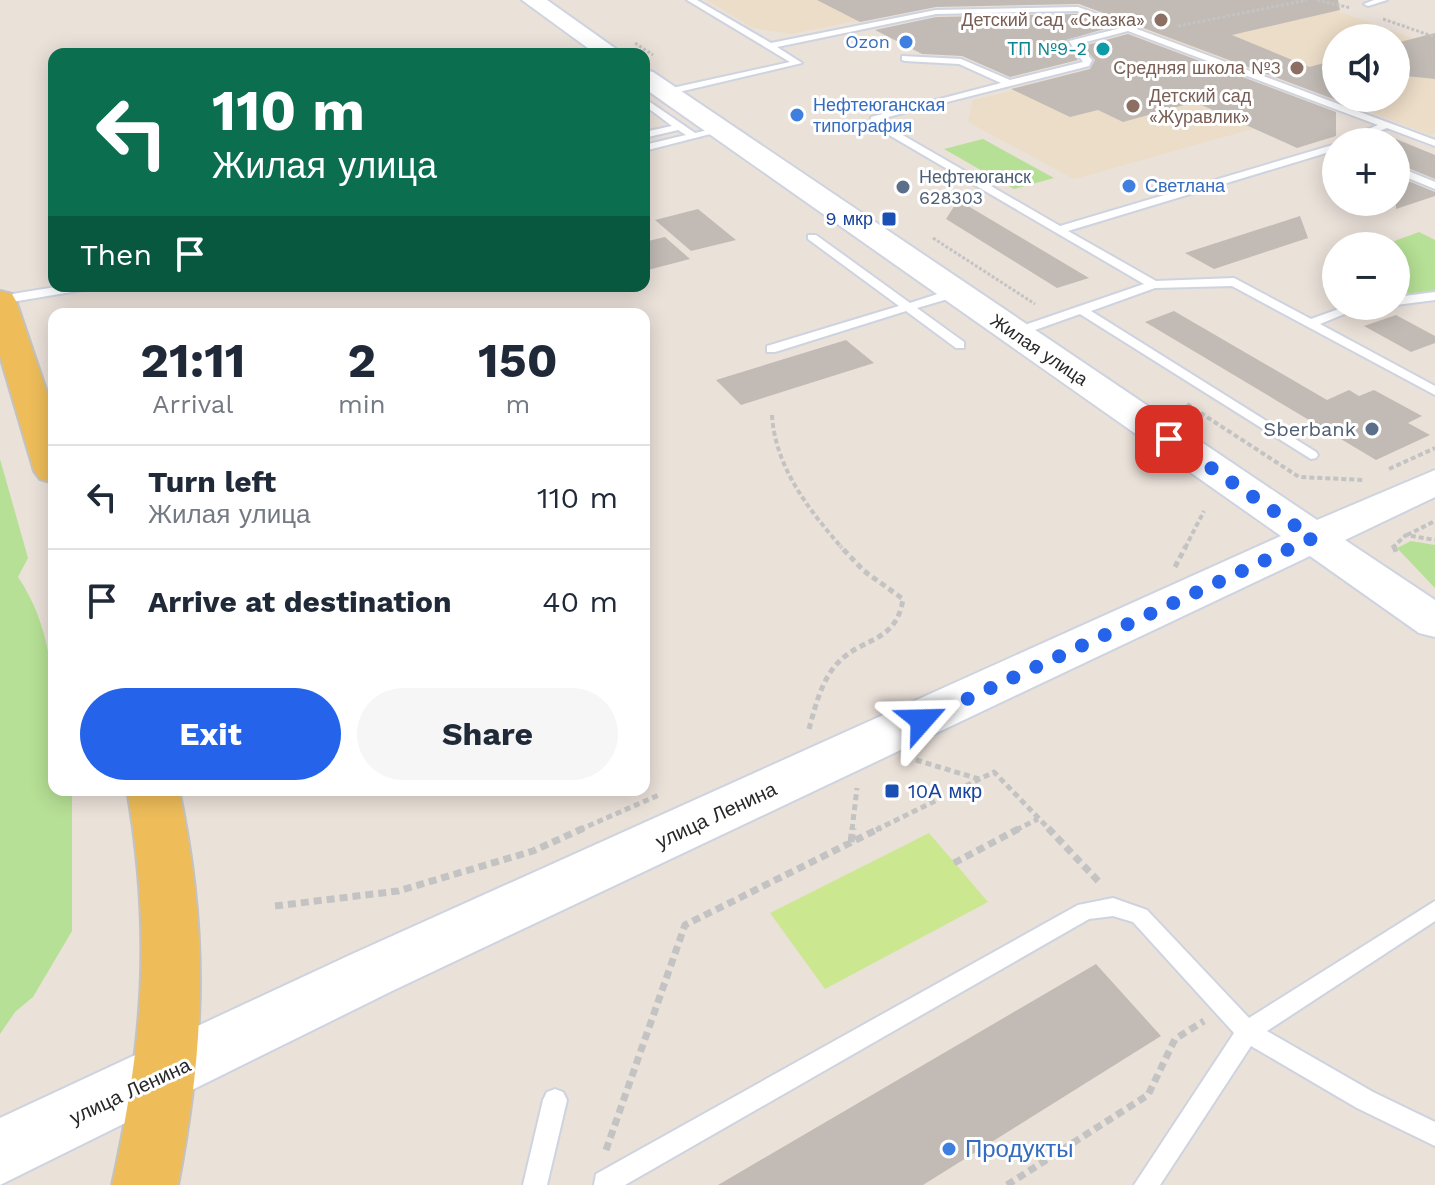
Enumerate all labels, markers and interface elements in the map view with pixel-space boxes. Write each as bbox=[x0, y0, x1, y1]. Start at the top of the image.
place label: Детский сад «Сказка» bbox=[961, 9, 1145, 30]
marker: Детский сад «Сказка» bbox=[1152, 11, 1170, 29]
map controls bbox=[1322, 24, 1410, 320]
button: sound bbox=[1322, 24, 1410, 112]
place label: Ozon bbox=[845, 31, 890, 52]
marker: Ozon bbox=[897, 33, 915, 51]
place label: ТП №9-2 bbox=[1007, 38, 1087, 59]
marker: ТП №9-2 bbox=[1094, 40, 1112, 58]
place label: Средняя школа №3 bbox=[1113, 57, 1281, 78]
marker: Средняя школа №3 bbox=[1288, 59, 1306, 77]
text: 110 m bbox=[212, 78, 365, 144]
icon: left bbox=[80, 80, 184, 184]
place label: Детский сад «Журавлик» bbox=[1149, 85, 1252, 127]
place label: Нефтеюганская типография bbox=[813, 94, 945, 136]
marker: Детский сад «Журавлик» bbox=[1124, 97, 1142, 115]
marker: Нефтеюганская типография bbox=[788, 106, 806, 124]
button: + bbox=[1322, 128, 1410, 216]
text: Жилая улица bbox=[212, 145, 437, 187]
place label: Нефтеюганск 628303 bbox=[919, 166, 1031, 208]
place label: Светлана bbox=[1145, 175, 1226, 196]
marker: Светлана bbox=[1120, 177, 1138, 195]
marker: Нефтеюганск 628303 bbox=[894, 178, 912, 196]
place label: 9 мкр bbox=[825, 208, 873, 229]
marker: 9 мкр bbox=[880, 210, 898, 228]
icon: arrive bbox=[168, 232, 212, 276]
button: − bbox=[1322, 232, 1410, 320]
text: Then bbox=[80, 237, 152, 272]
street label: Жилая улица bbox=[987, 309, 1093, 390]
text: 21:11 bbox=[140, 332, 246, 389]
text: 2 bbox=[347, 332, 376, 389]
text: 150 bbox=[478, 332, 558, 389]
text: Arrival bbox=[152, 389, 234, 419]
text: min bbox=[338, 389, 386, 419]
text: m bbox=[505, 389, 530, 419]
pin bbox=[1135, 405, 1203, 473]
icon: arrive bbox=[1147, 417, 1191, 461]
place label: Sberbank bbox=[1263, 417, 1356, 441]
marker: Sberbank bbox=[1363, 420, 1381, 438]
text: Turn left bbox=[148, 464, 276, 499]
icon: left bbox=[80, 475, 124, 519]
text: 110 m bbox=[537, 480, 618, 515]
text: Жилая улица bbox=[148, 499, 311, 529]
icon: arrive bbox=[80, 579, 124, 623]
text: Arrive at destination bbox=[148, 584, 452, 619]
text: 40 m bbox=[542, 584, 618, 619]
position arrow bbox=[880, 678, 964, 762]
button: Exit bbox=[80, 688, 341, 780]
button: Share bbox=[357, 688, 618, 780]
street label: улица Ленина bbox=[652, 776, 781, 853]
place label: 10А мкр bbox=[908, 779, 982, 803]
marker: 10А мкр bbox=[883, 782, 901, 800]
street label: улица Ленина bbox=[66, 1052, 195, 1129]
place label: Продукты bbox=[965, 1135, 1073, 1163]
marker: Продукты bbox=[940, 1140, 958, 1158]

